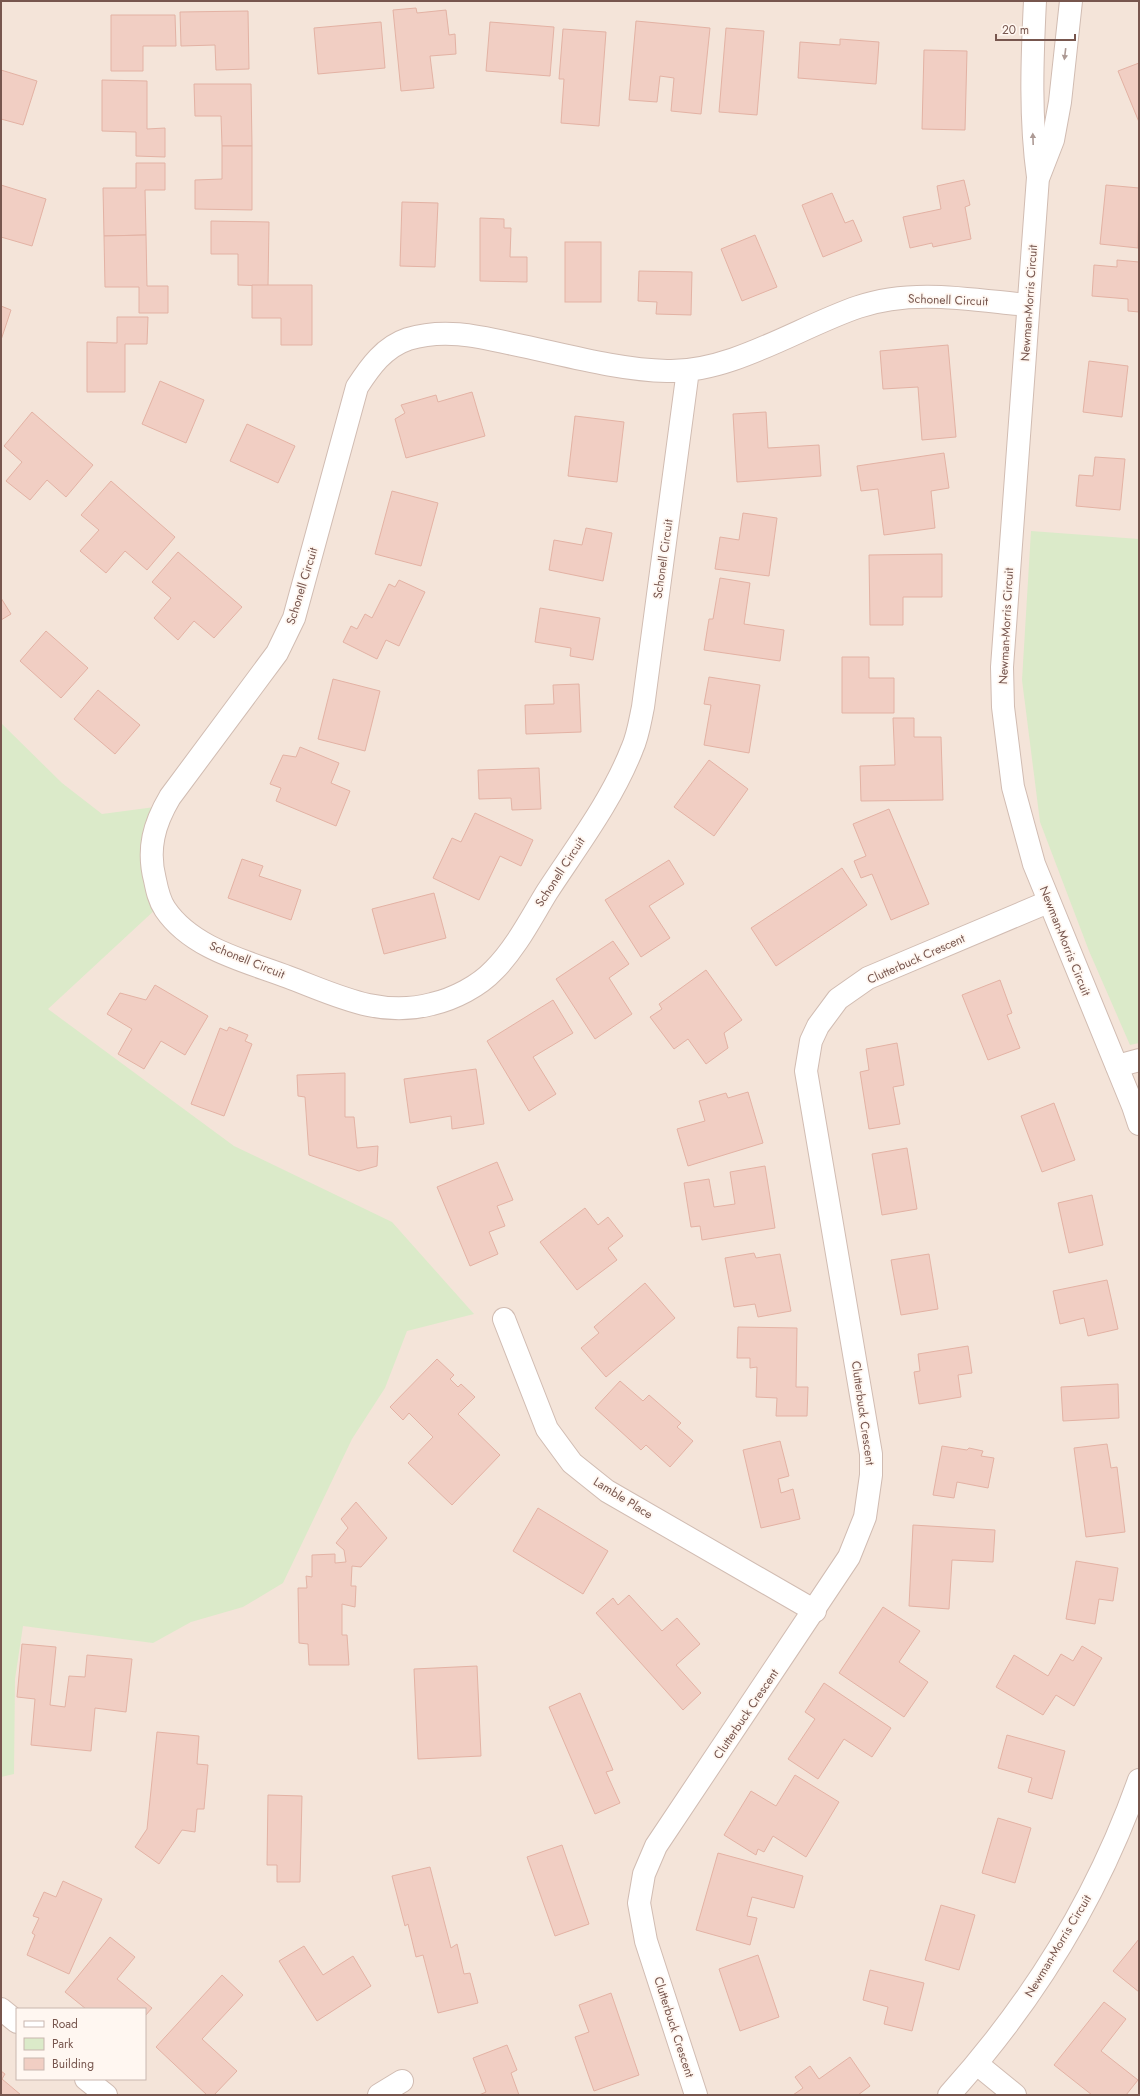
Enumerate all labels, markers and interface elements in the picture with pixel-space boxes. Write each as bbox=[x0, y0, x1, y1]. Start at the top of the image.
scale bar bbox=[996, 16, 1075, 42]
text: 20 m bbox=[1002, 21, 1029, 39]
one-way arrow bbox=[1062, 48, 1069, 60]
one-way arrow bbox=[1030, 133, 1037, 145]
street label: Newman-Morris Circuit bbox=[1016, 244, 1042, 362]
street label: Schonell Circuit bbox=[908, 290, 988, 310]
street label: Schonell Circuit bbox=[649, 518, 678, 600]
street label: Schonell Circuit bbox=[282, 545, 322, 627]
street label: Newman-Morris Circuit bbox=[994, 567, 1018, 685]
street label: Schonell Circuit bbox=[531, 833, 589, 910]
street label: Newman-Morris Circuit bbox=[1035, 883, 1095, 999]
street label: Clutterbuck Crescent bbox=[864, 929, 968, 989]
street label: Schonell Circuit bbox=[207, 937, 288, 983]
street label: Clutterbuck Crescent bbox=[847, 1360, 879, 1467]
street label: Lamble Place bbox=[590, 1473, 656, 1523]
street label: Clutterbuck Crescent bbox=[709, 1665, 783, 1763]
street label: Newman-Morris Circuit bbox=[1020, 1891, 1096, 2001]
street label: Clutterbuck Crescent bbox=[649, 1974, 699, 2080]
legend bbox=[16, 2008, 146, 2080]
text: Road bbox=[52, 2015, 78, 2033]
text: Park bbox=[52, 2035, 74, 2053]
text: Building bbox=[52, 2055, 94, 2073]

